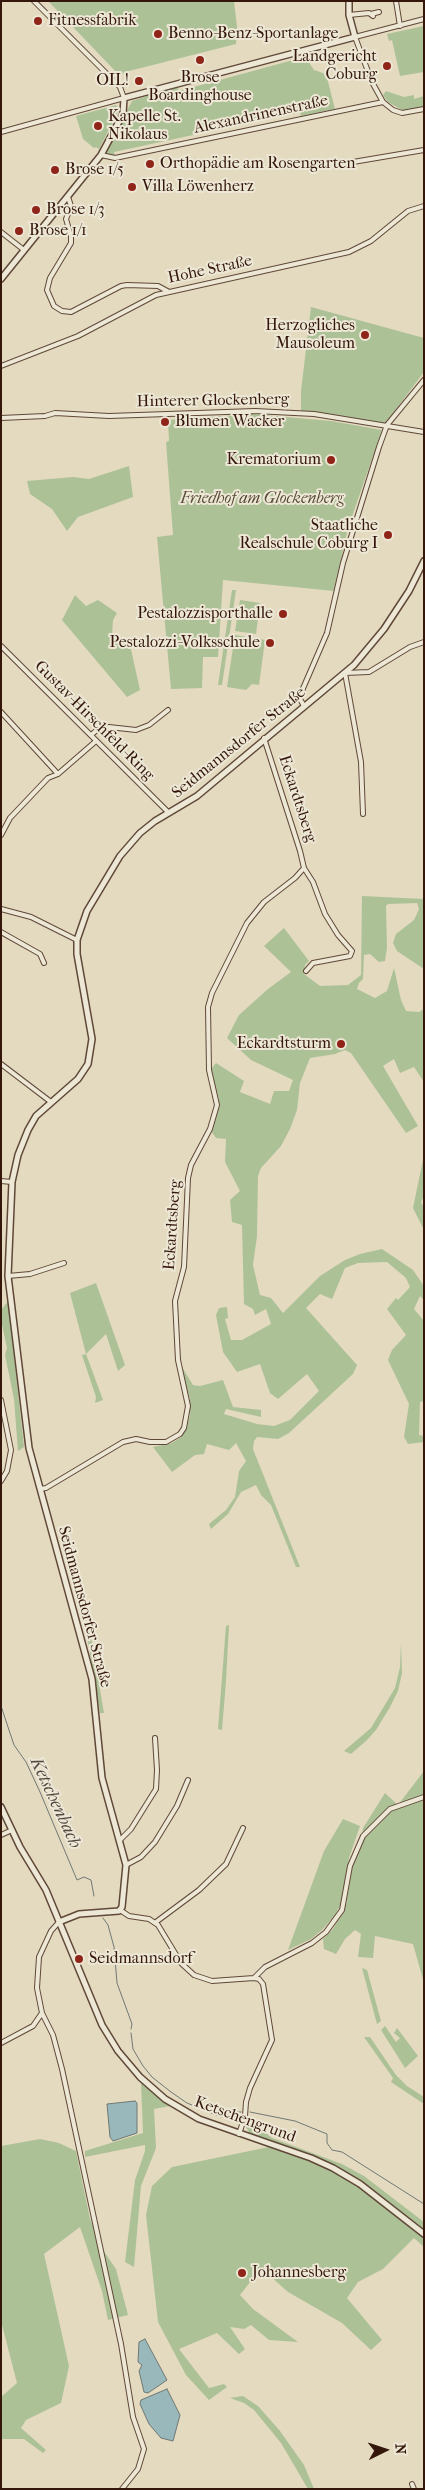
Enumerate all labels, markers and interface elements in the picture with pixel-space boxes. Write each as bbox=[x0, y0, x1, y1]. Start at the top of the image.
place label: Fitnessfabrik bbox=[48, 11, 137, 31]
marker: Fitnessfabrik bbox=[32, 15, 44, 27]
place label: Benno-Benz-Sportanlage bbox=[168, 24, 338, 44]
marker: Benno-Benz-Sportanlage bbox=[152, 28, 164, 40]
place label: Landgericht Coburg bbox=[293, 47, 377, 85]
marker: Brose Boardinghouse bbox=[194, 54, 206, 66]
marker: Landgericht Coburg bbox=[381, 60, 393, 72]
place label: Brose Boardinghouse bbox=[148, 68, 252, 106]
place label: OIL! bbox=[96, 71, 129, 91]
marker: OIL! bbox=[133, 75, 145, 87]
street label: Alexandrinenstraße bbox=[192, 91, 330, 139]
place label: Kapelle St. Nikolaus bbox=[108, 107, 181, 145]
marker: Kapelle St. Nikolaus bbox=[92, 120, 104, 132]
place label: Orthopädie am Rosengarten bbox=[160, 154, 356, 174]
marker: Orthopädie am Rosengarten bbox=[144, 158, 156, 170]
place label: Brose 1/5 bbox=[65, 160, 124, 180]
marker: Brose 1/5 bbox=[49, 164, 61, 176]
place label: Villa Löwenherz bbox=[142, 177, 254, 197]
marker: Villa Löwenherz bbox=[126, 181, 138, 193]
place label: Brose 1/3 bbox=[46, 200, 105, 220]
marker: Brose 1/3 bbox=[30, 204, 42, 216]
place label: Brose 1/1 bbox=[29, 221, 87, 241]
marker: Brose 1/1 bbox=[13, 225, 25, 237]
street label: Hohe Straße bbox=[166, 252, 254, 288]
place label: Herzogliches Mausoleum bbox=[265, 316, 355, 354]
marker: Herzogliches Mausoleum bbox=[359, 329, 371, 341]
street label: Hinterer Glockenberg bbox=[137, 390, 289, 412]
place label: Blumen Wacker bbox=[175, 412, 284, 432]
marker: Blumen Wacker bbox=[159, 416, 171, 428]
place label: Krematorium bbox=[227, 450, 321, 470]
marker: Krematorium bbox=[325, 454, 337, 466]
park label: Friedhof am Glockenberg bbox=[181, 489, 343, 509]
place label: Staatliche Realschule Coburg I bbox=[239, 516, 378, 554]
marker: Staatliche Realschule Coburg I bbox=[382, 529, 394, 541]
place label: Pestalozzisporthalle bbox=[137, 604, 273, 624]
marker: Pestalozzisporthalle bbox=[277, 608, 289, 620]
place label: Pestalozzi-Volksschule bbox=[109, 633, 260, 653]
marker: Pestalozzi-Volksschule bbox=[264, 637, 276, 649]
street label: Gustav-Hirschfeld-Ring bbox=[30, 657, 158, 785]
street label: Seidmannsdorfer Straße bbox=[168, 683, 310, 803]
street label: Eckardtsberg bbox=[274, 753, 320, 845]
place label: Eckardtsturm bbox=[237, 1034, 331, 1054]
marker: Eckardtsturm bbox=[335, 1038, 347, 1050]
street label: Eckardtsberg bbox=[160, 1179, 186, 1271]
street label: Seidmannsdorfer Straße bbox=[53, 1524, 115, 1690]
water label: Ketschenbach bbox=[25, 1754, 85, 1852]
place label: Seidmannsdorf bbox=[89, 1949, 192, 1969]
marker: Seidmannsdorf bbox=[73, 1953, 85, 1965]
street label: Ketschengrund bbox=[192, 2093, 298, 2147]
place label: Johannesberg bbox=[252, 2263, 346, 2283]
marker: Johannesberg bbox=[236, 2267, 248, 2279]
north arrow bbox=[360, 2425, 410, 2475]
text: N bbox=[392, 2443, 409, 2455]

